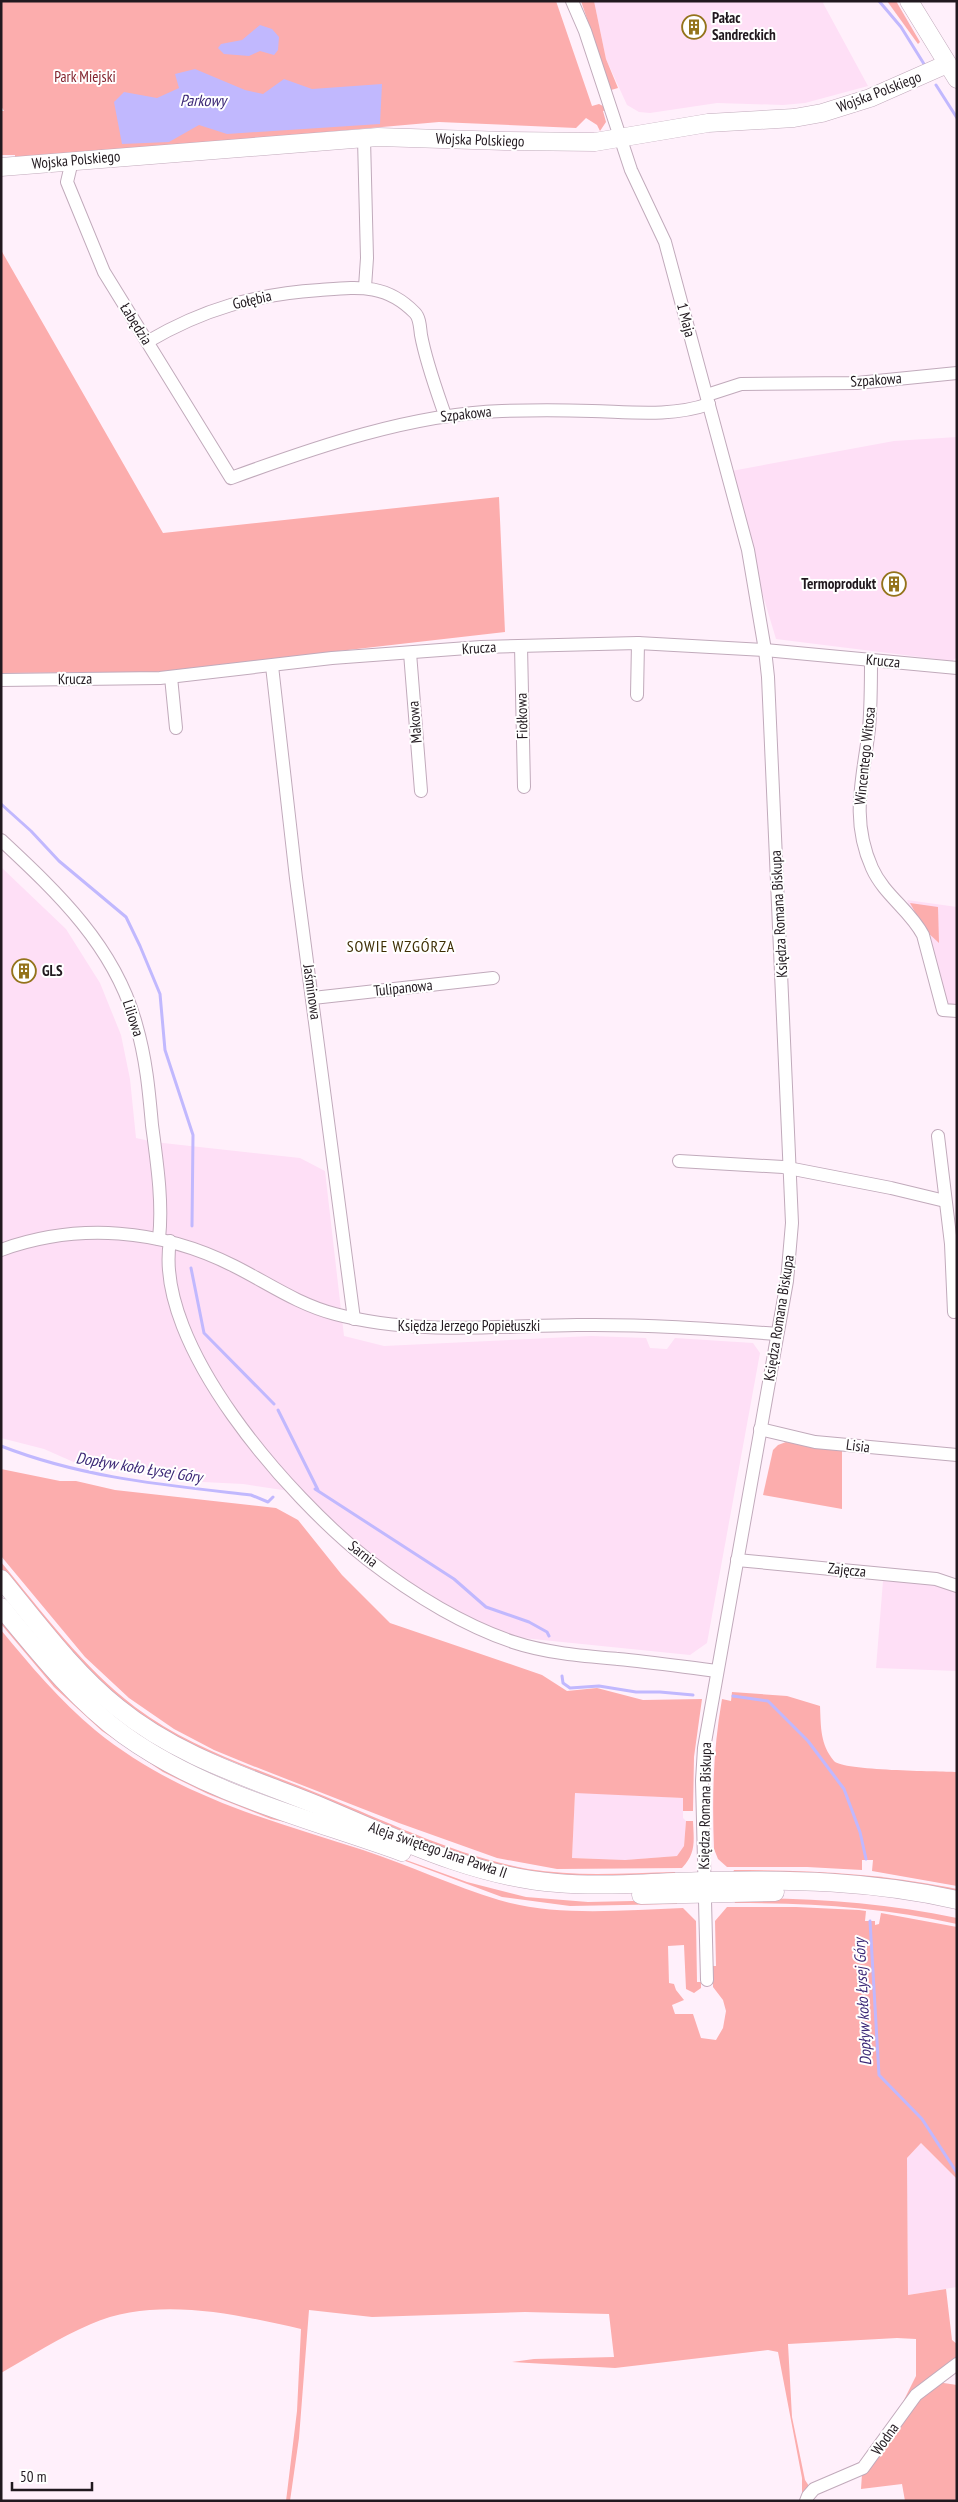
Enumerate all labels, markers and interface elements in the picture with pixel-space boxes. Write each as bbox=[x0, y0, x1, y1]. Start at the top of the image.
place label: Pałac Sandreckich bbox=[712, 8, 776, 44]
building icon: Pałac Sandreckich bbox=[681, 14, 707, 40]
park label: Park Miejski bbox=[54, 67, 116, 86]
street label: Wojska Polskiego bbox=[834, 67, 924, 116]
water label: Parkowy bbox=[180, 90, 228, 110]
street label: Wojska Polskiego bbox=[435, 128, 525, 151]
street label: Wojska Polskiego bbox=[31, 146, 121, 173]
street label: Gołębia bbox=[231, 286, 273, 313]
street label: Łabędzia bbox=[116, 299, 157, 348]
street label: 1 Maja bbox=[673, 301, 700, 339]
street label: Szpakowa bbox=[850, 368, 902, 391]
street label: Szpakowa bbox=[439, 401, 492, 426]
building icon: Termoprodukt bbox=[881, 571, 907, 597]
place label: Termoprodukt bbox=[801, 574, 877, 593]
street label: Krucza bbox=[461, 637, 497, 658]
street label: Krucza bbox=[865, 650, 901, 671]
street label: Krucza bbox=[58, 669, 92, 688]
street label: Fiołkowa bbox=[512, 693, 531, 739]
street label: Makowa bbox=[403, 700, 426, 744]
street label: Wincentego Witosa bbox=[850, 706, 879, 806]
street label: Księdza Romana Biskupa bbox=[766, 850, 791, 978]
district label: SOWIE WZGÓRZA bbox=[347, 936, 455, 956]
building icon: GLS bbox=[11, 958, 37, 984]
place label: GLS bbox=[42, 961, 63, 980]
street label: Jaśminowa bbox=[299, 962, 326, 1021]
street label: Tulipanowa bbox=[373, 975, 433, 1000]
street label: Liliowa bbox=[119, 997, 148, 1039]
street label: Księdza Romana Biskupa bbox=[759, 1253, 798, 1382]
street label: Księdza Jerzego Popiełuszki bbox=[398, 1316, 540, 1335]
street label: Lisia bbox=[845, 1435, 871, 1456]
water label: Dopływ koło Łysej Góry bbox=[75, 1447, 205, 1487]
street label: Sarnia bbox=[345, 1536, 382, 1571]
street label: Zajęcza bbox=[827, 1558, 867, 1581]
street label: Księdza Romana Biskupa bbox=[694, 1742, 715, 1870]
street label: Aleja świętego Jana Pawła II bbox=[367, 1817, 510, 1882]
water label: Dopływ koło Łysej Góry bbox=[849, 1936, 875, 2066]
street label: Wodna bbox=[867, 2419, 902, 2459]
scale bar bbox=[12, 2460, 92, 2492]
text: 50 m bbox=[20, 2467, 46, 2486]

